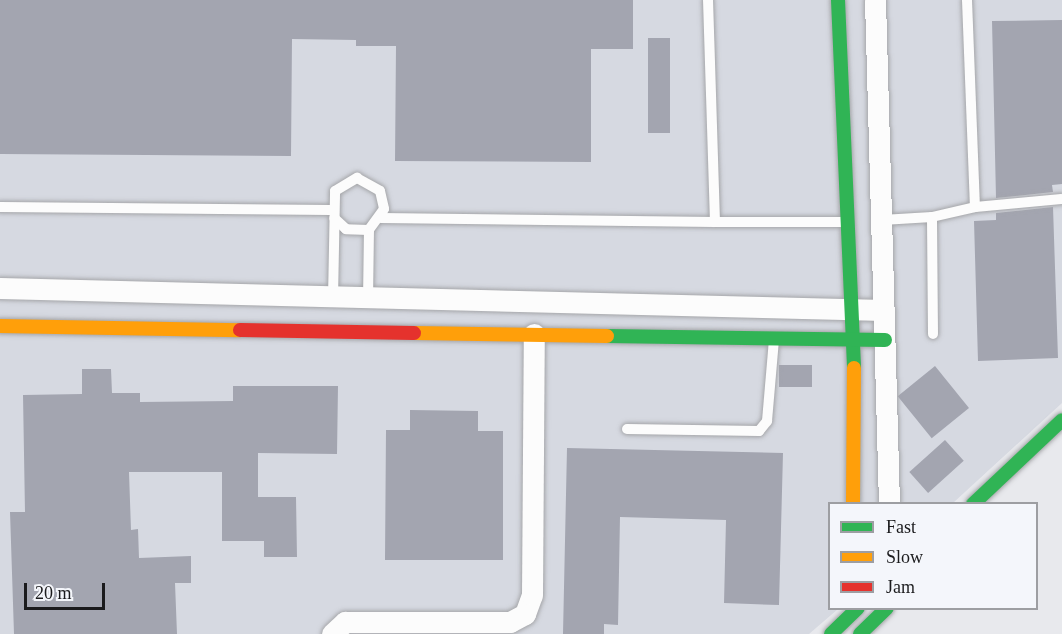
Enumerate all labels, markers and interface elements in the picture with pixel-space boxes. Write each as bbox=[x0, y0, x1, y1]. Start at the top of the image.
legend bbox=[828, 502, 1038, 610]
text: Fast bbox=[886, 517, 916, 537]
text: Slow bbox=[886, 547, 923, 567]
scale bar bbox=[27, 571, 108, 609]
text: Jam bbox=[886, 577, 915, 597]
text: 20 m bbox=[35, 583, 72, 603]

